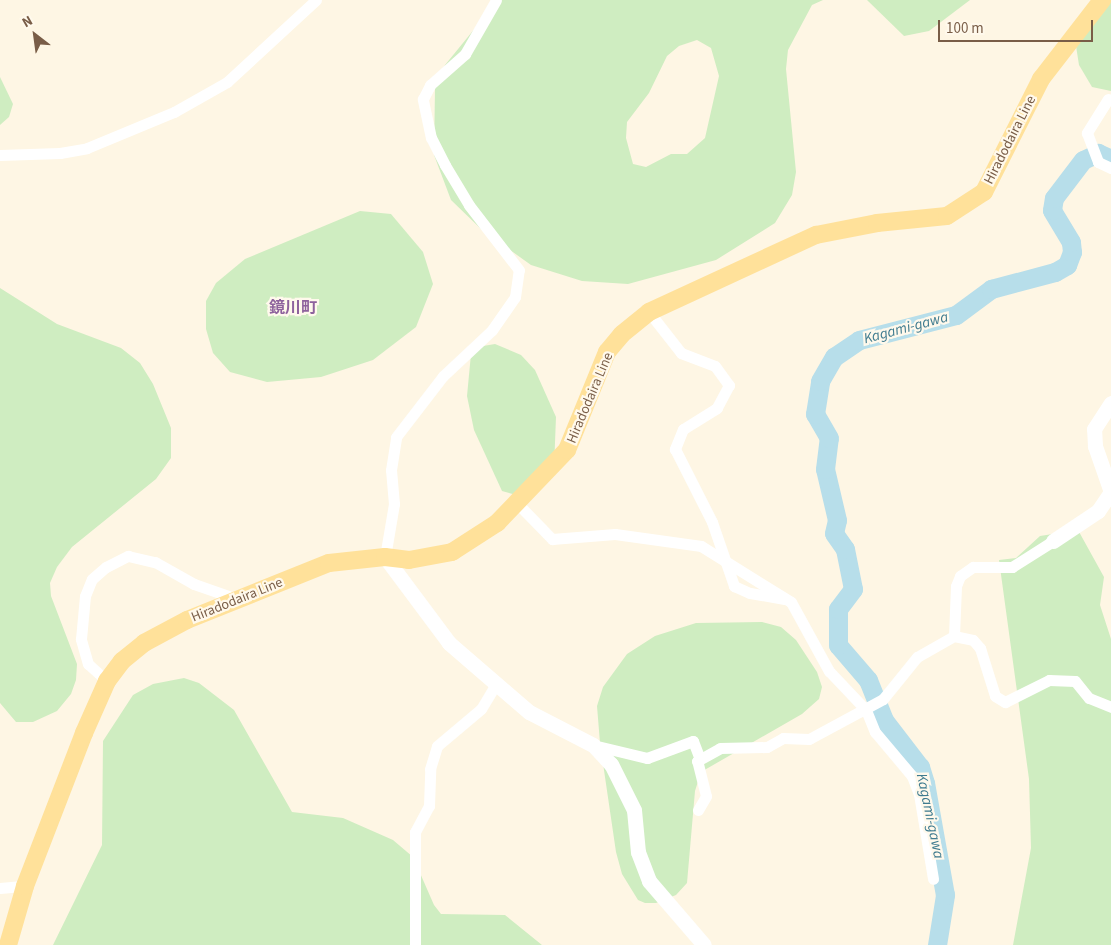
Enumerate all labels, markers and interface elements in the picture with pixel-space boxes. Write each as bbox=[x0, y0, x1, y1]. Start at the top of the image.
north arrow bbox=[10, 10, 60, 60]
scale bar bbox=[941, 10, 1096, 42]
text: N bbox=[18, 11, 37, 33]
text: 100 m bbox=[946, 18, 984, 39]
street label: Hiradodaira Line bbox=[980, 93, 1040, 187]
district label: 鏡川町 bbox=[269, 298, 317, 318]
water label: Kagami-gawa bbox=[862, 308, 950, 348]
street label: Hiradodaira Line bbox=[563, 350, 617, 446]
street label: Hiradodaira Line bbox=[189, 574, 285, 626]
water label: Kagami-gawa bbox=[912, 772, 948, 860]

